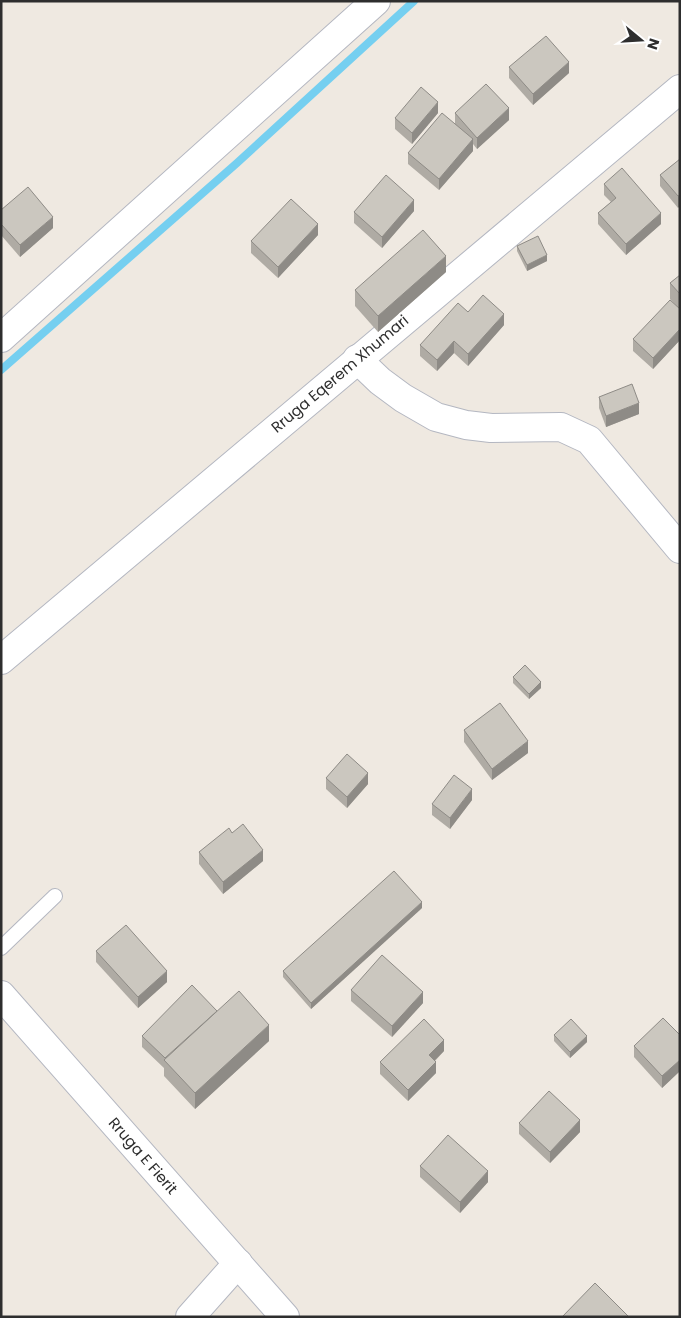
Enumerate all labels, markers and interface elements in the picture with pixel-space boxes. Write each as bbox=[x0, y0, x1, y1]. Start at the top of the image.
north arrow bbox=[616, 15, 666, 65]
text: N bbox=[642, 36, 665, 52]
street label: Rruga Eqerem Xhumari bbox=[266, 310, 413, 437]
street label: Rruga E Fierit bbox=[104, 1113, 183, 1199]

